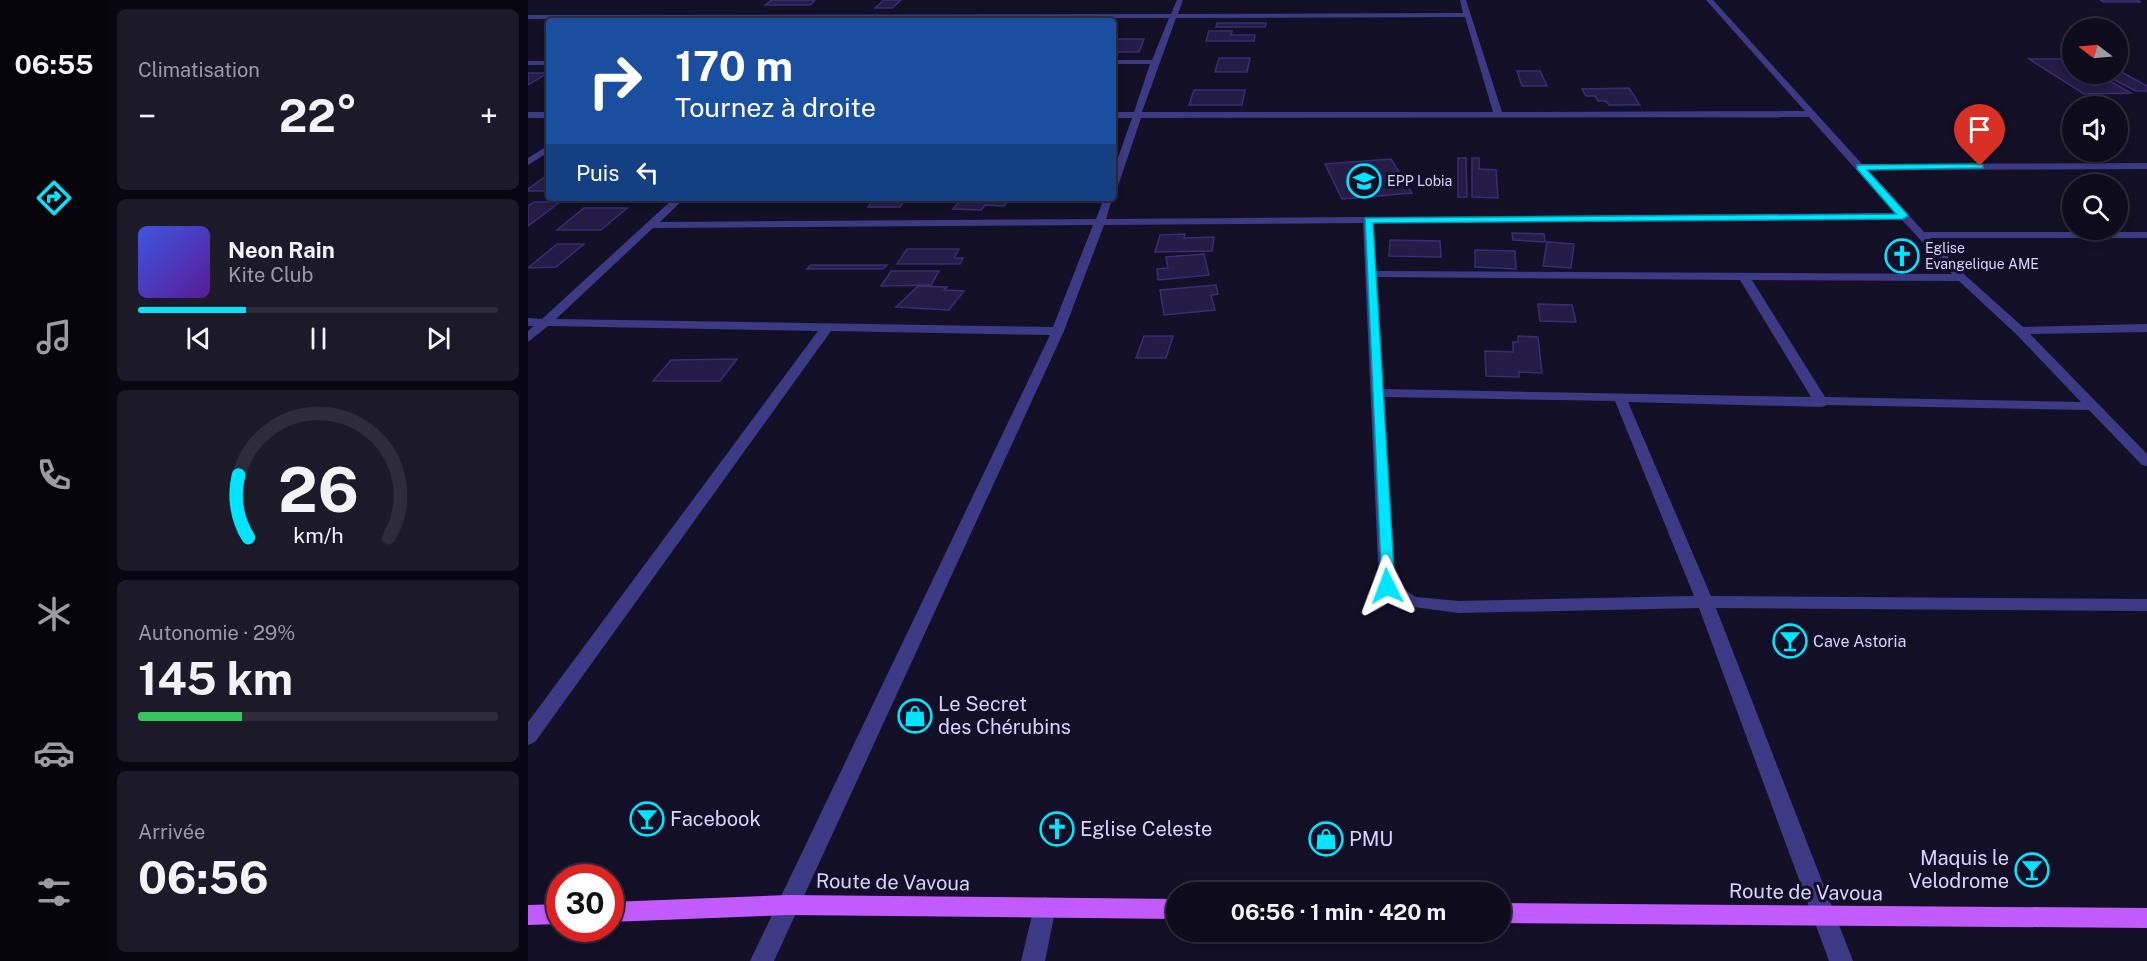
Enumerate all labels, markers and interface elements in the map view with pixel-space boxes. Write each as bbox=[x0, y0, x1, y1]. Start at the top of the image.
north arrow bbox=[2062, 18, 2128, 84]
map controls bbox=[2062, 18, 2128, 240]
text: 170 m bbox=[675, 41, 793, 90]
icon: right bbox=[576, 42, 654, 120]
text: 06:55 bbox=[15, 48, 93, 80]
text: Climatisation bbox=[138, 58, 260, 82]
text: 22° bbox=[279, 89, 357, 142]
text: Tournez à droite bbox=[675, 91, 876, 123]
button: sound bbox=[2062, 96, 2128, 162]
text: − bbox=[138, 97, 156, 135]
text: + bbox=[480, 97, 498, 135]
pin bbox=[1954, 104, 2005, 166]
icon: arrive bbox=[1963, 113, 1996, 146]
icon: left bbox=[631, 156, 664, 189]
text: Puis bbox=[576, 160, 619, 186]
school or university icon: EPP Lobia bbox=[1346, 163, 1382, 199]
place label: EPP Lobia bbox=[1387, 173, 1452, 189]
button: search bbox=[2062, 174, 2128, 240]
icon: directions bbox=[33, 177, 75, 219]
text: Neon Rain bbox=[228, 237, 335, 263]
church icon: Eglise Evangelique AME bbox=[1884, 238, 1920, 274]
place label: Eglise Evangelique AME bbox=[1925, 240, 2039, 272]
text: Kite Club bbox=[228, 263, 313, 287]
icon: music bbox=[33, 316, 75, 358]
icon: previous bbox=[182, 322, 215, 355]
icon: pause bbox=[302, 322, 335, 355]
icon: next bbox=[422, 322, 455, 355]
text: 26 bbox=[278, 453, 358, 526]
icon: phone bbox=[33, 454, 75, 496]
text: km/h bbox=[293, 523, 343, 548]
position arrow bbox=[1355, 554, 1419, 618]
icon: climate bbox=[33, 593, 75, 635]
text: Autonomie · 29% bbox=[138, 621, 295, 645]
bar icon: Cave Astoria bbox=[1772, 623, 1808, 659]
place label: Cave Astoria bbox=[1813, 632, 1906, 651]
text: 145 km bbox=[138, 652, 293, 705]
place label: Le Secret des Chérubins bbox=[938, 692, 1071, 739]
shop icon: Le Secret des Chérubins bbox=[897, 698, 933, 734]
icon: car bbox=[33, 732, 75, 774]
bar icon: Facebook bbox=[629, 801, 665, 837]
place label: Facebook bbox=[670, 807, 761, 831]
church icon: Eglise Celeste bbox=[1039, 811, 1075, 847]
place label: Eglise Celeste bbox=[1080, 817, 1212, 841]
text: Arrivée bbox=[138, 820, 205, 844]
shop icon: PMU bbox=[1308, 821, 1344, 857]
place label: PMU bbox=[1349, 827, 1393, 851]
place label: Maquis le Velodrome bbox=[1909, 846, 2009, 893]
text: 06:56 bbox=[138, 851, 269, 904]
bar icon: Maquis le Velodrome bbox=[2014, 852, 2050, 888]
speed limit sign: 30 bbox=[546, 864, 624, 942]
street label: Route de Vavoua bbox=[816, 869, 970, 895]
icon: filters bbox=[33, 871, 75, 913]
street label: Route de Vavoua bbox=[1729, 879, 1883, 905]
text: 06:56 · 1 min · 420 m bbox=[1231, 899, 1446, 925]

